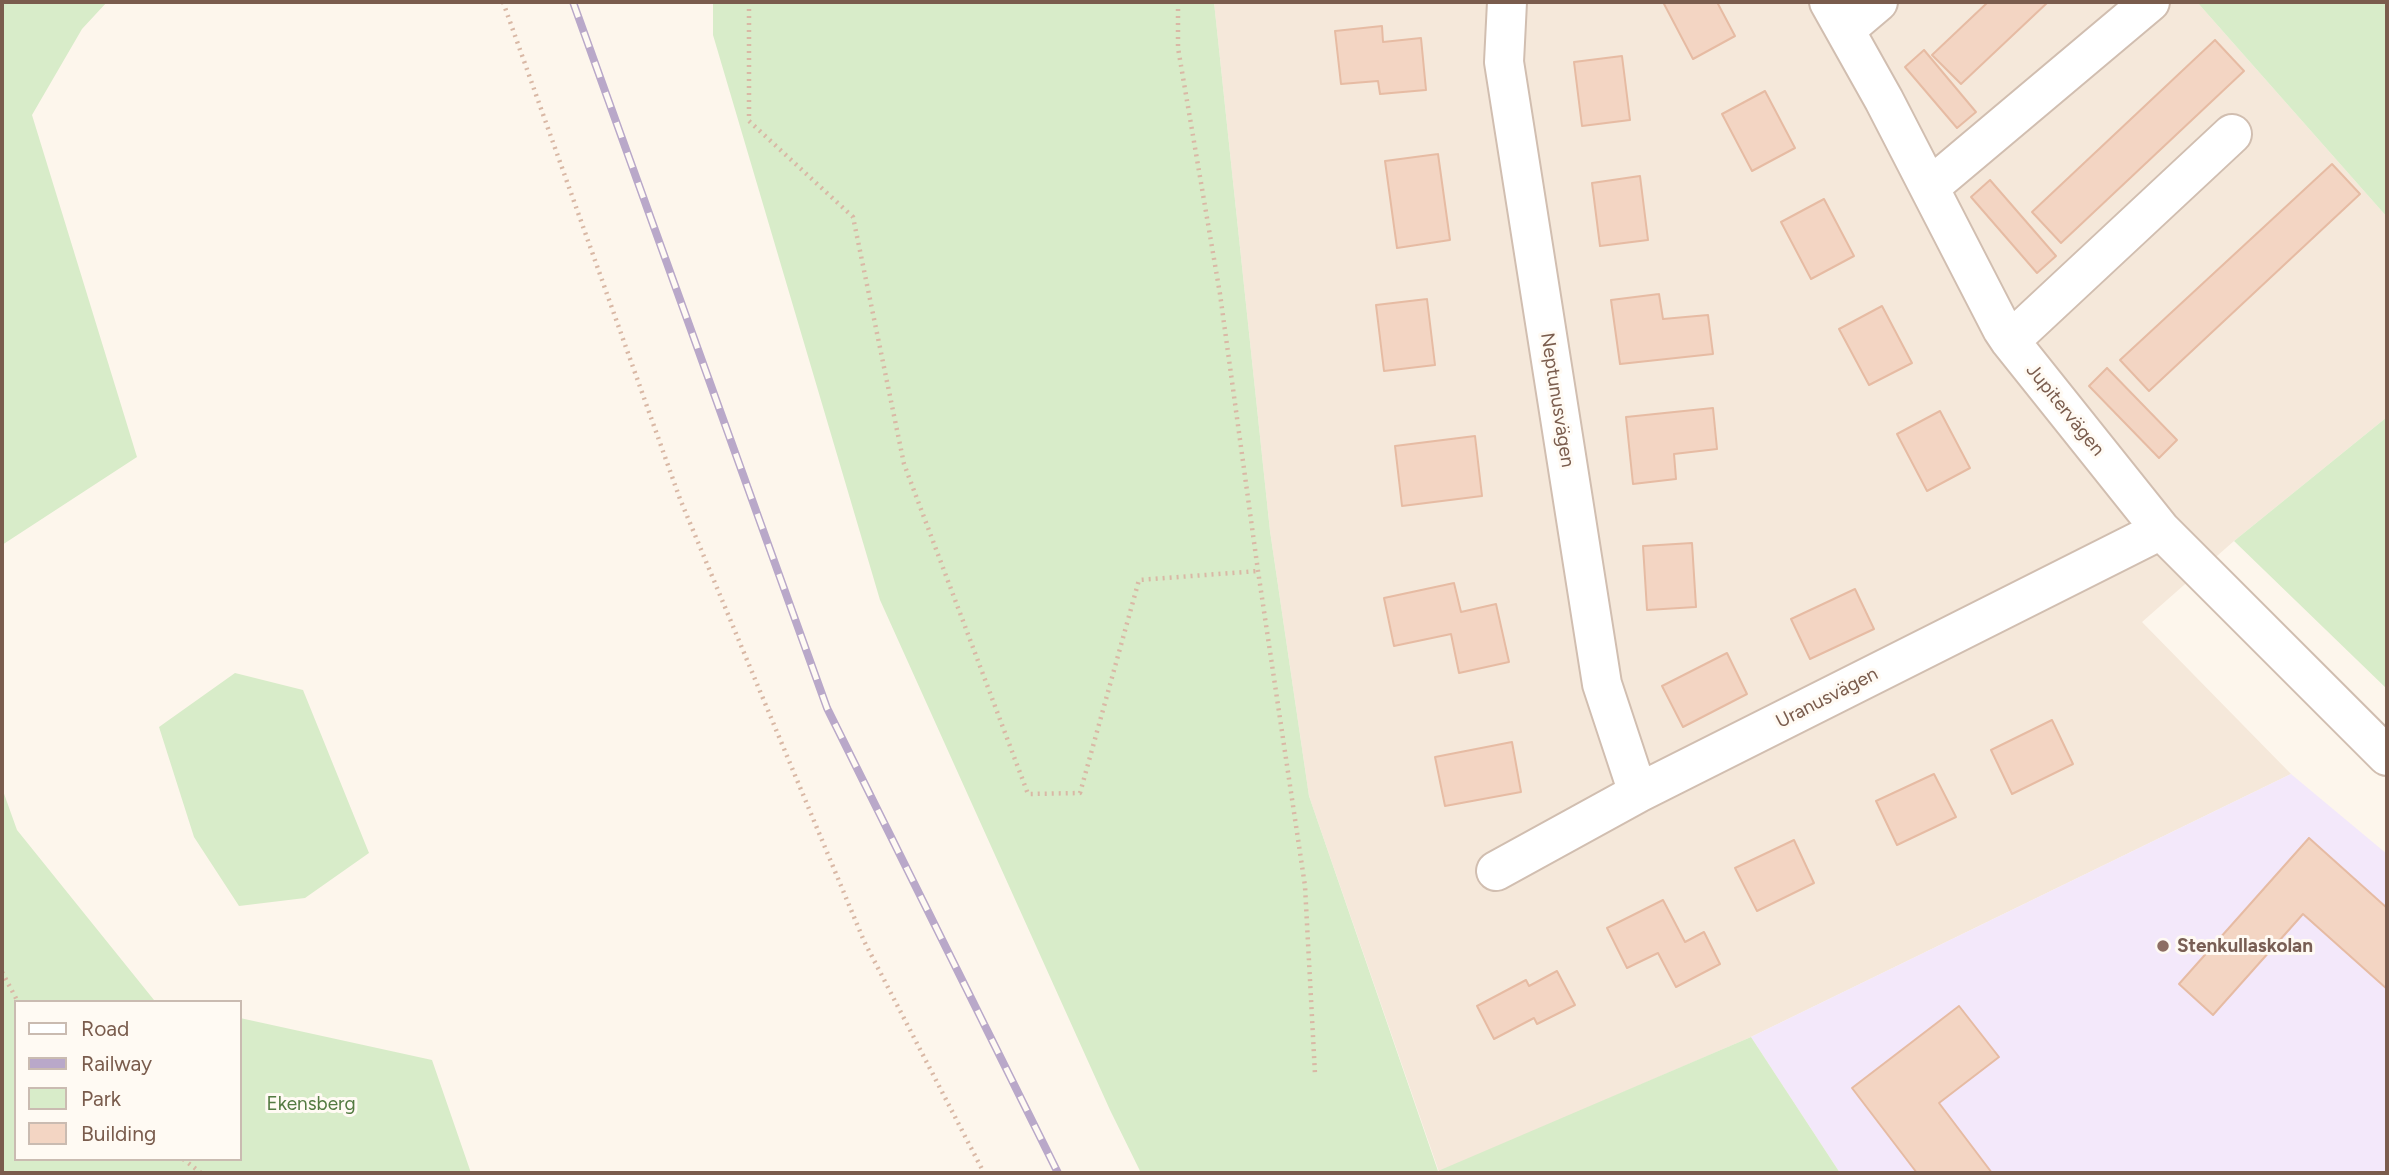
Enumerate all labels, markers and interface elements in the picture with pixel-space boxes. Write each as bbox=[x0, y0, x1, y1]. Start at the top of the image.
street label: Neptunusvägen bbox=[1535, 331, 1579, 469]
street label: Jupitervägen bbox=[2021, 359, 2109, 461]
street label: Uranusvägen bbox=[1772, 663, 1882, 733]
place label: Stenkullaskolan bbox=[2177, 935, 2313, 957]
marker: Stenkullaskolan bbox=[2155, 938, 2171, 954]
legend bbox=[14, 1000, 242, 1161]
text: Road bbox=[81, 1016, 129, 1041]
text: Railway bbox=[81, 1051, 152, 1076]
text: Park bbox=[81, 1086, 121, 1111]
park label: Ekensberg bbox=[266, 1093, 356, 1115]
text: Building bbox=[81, 1121, 156, 1146]

